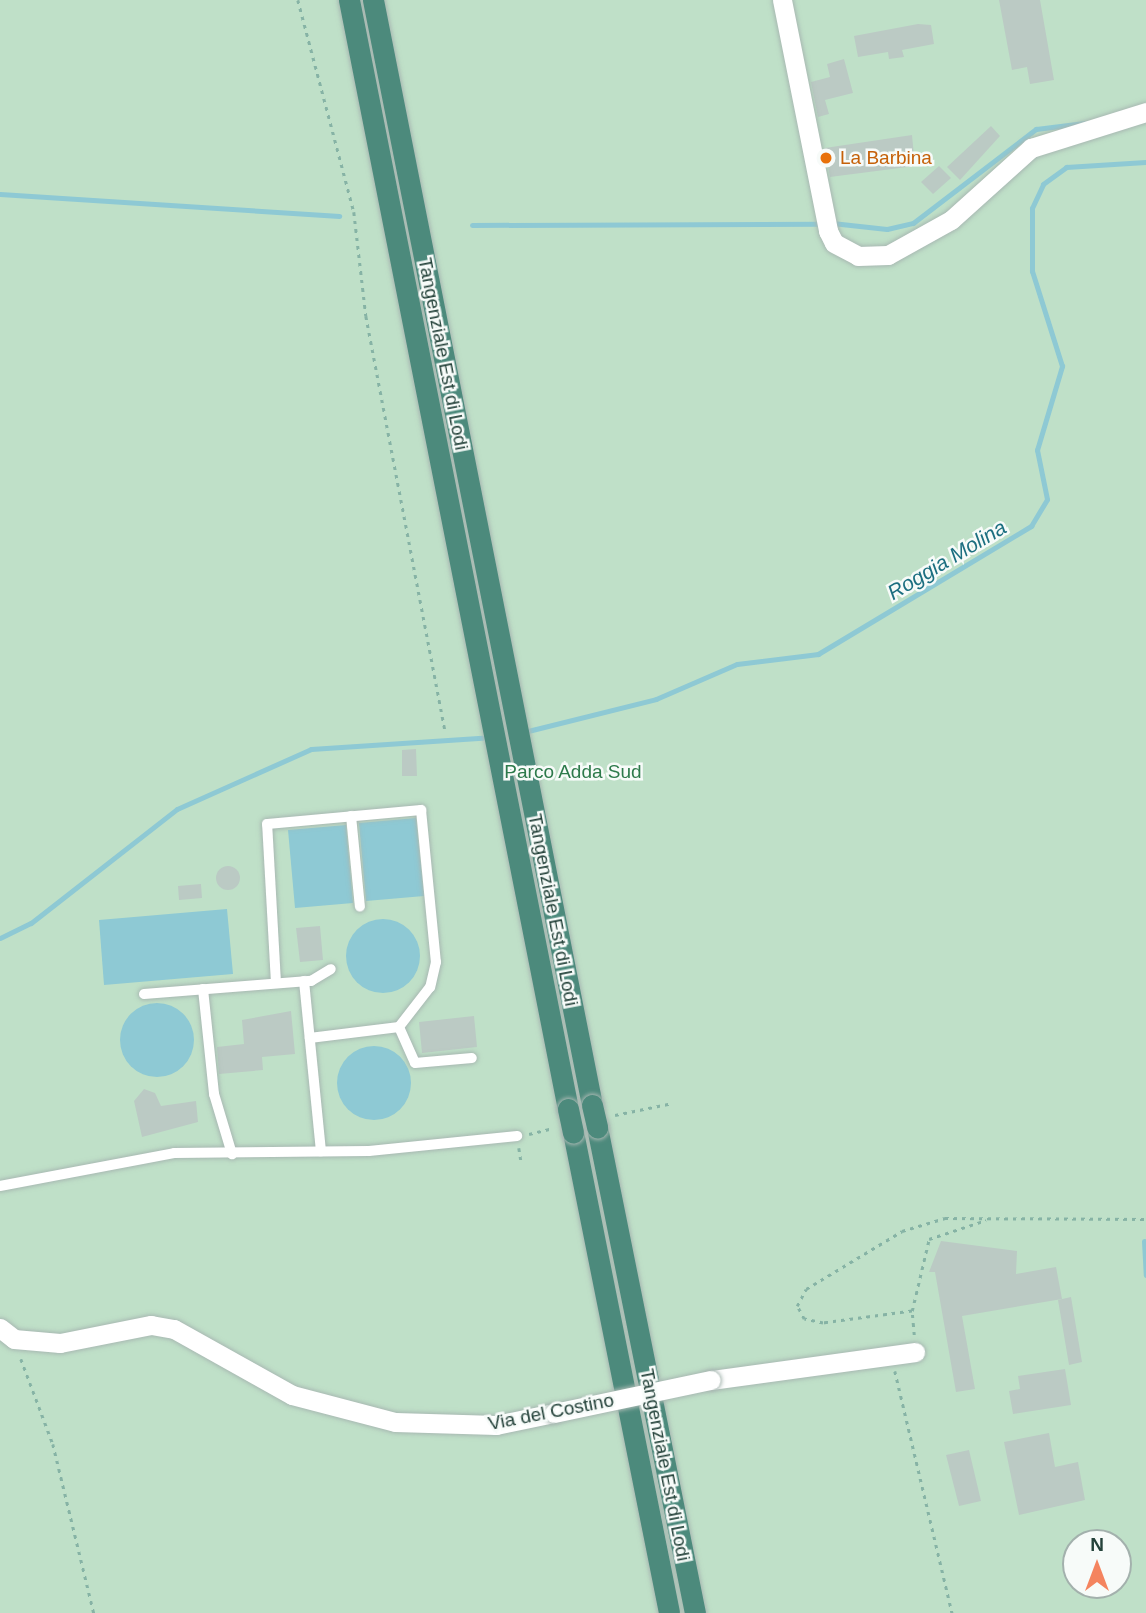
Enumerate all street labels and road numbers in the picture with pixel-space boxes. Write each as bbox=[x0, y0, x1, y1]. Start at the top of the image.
street label: Tangenziale Est di Lodi bbox=[413, 256, 473, 452]
street label: Tangenziale Est di Lodi bbox=[523, 812, 583, 1008]
street label: Tangenziale Est di Lodi bbox=[635, 1367, 695, 1563]
street label: Via del Costino bbox=[486, 1389, 616, 1435]

